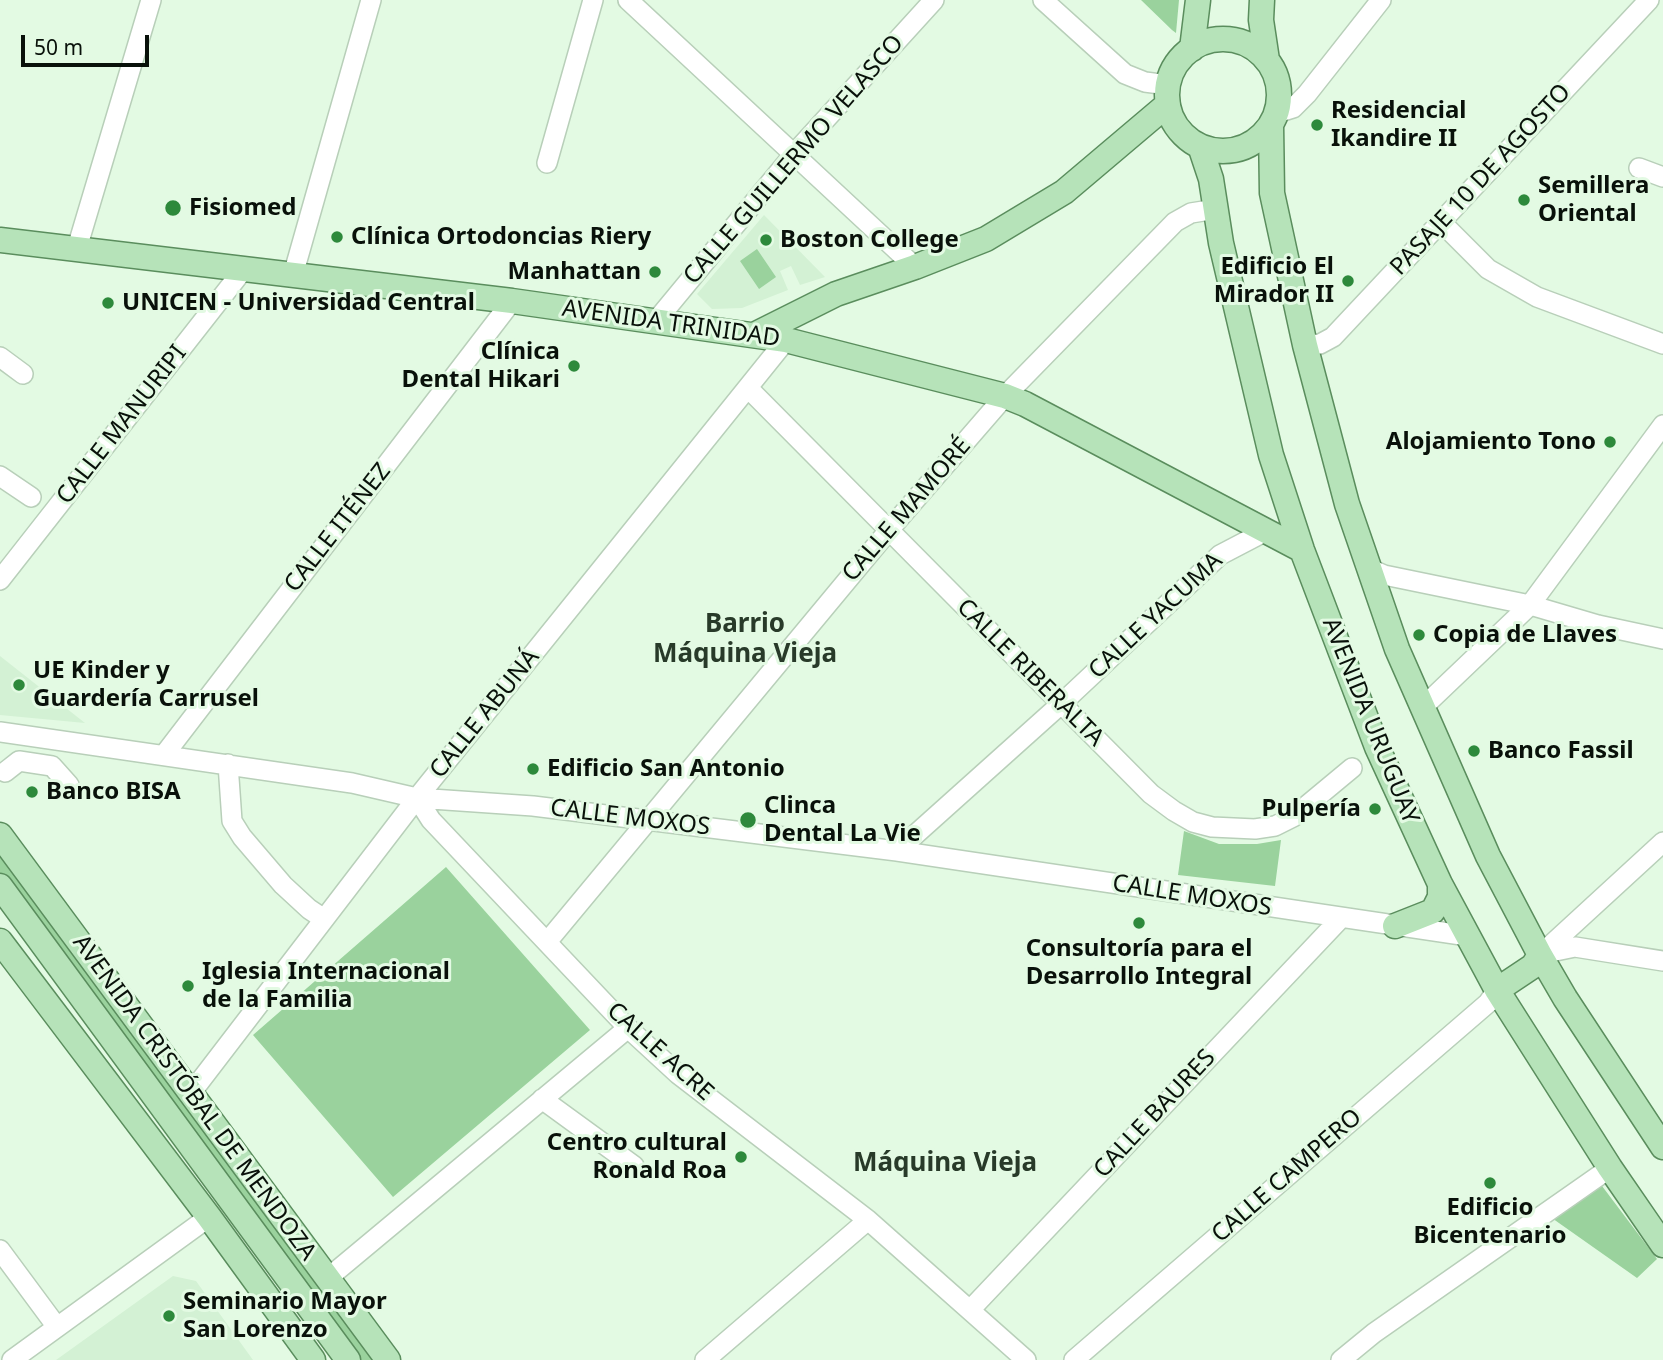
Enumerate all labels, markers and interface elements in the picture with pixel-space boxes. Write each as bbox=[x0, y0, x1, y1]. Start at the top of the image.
scale bar bbox=[24, 21, 152, 65]
street label: CALLE GUILLERMO VELASCO bbox=[678, 29, 910, 291]
text: 50 m bbox=[34, 33, 83, 61]
street label: PASAJE 10 DE AGOSTO bbox=[1385, 78, 1577, 282]
place label: Residencial Ikandire II bbox=[1331, 97, 1466, 153]
marker: Residencial Ikandire II bbox=[1309, 117, 1325, 133]
place label: Semillera Oriental bbox=[1538, 172, 1649, 228]
marker: Semillera Oriental bbox=[1516, 192, 1532, 208]
place label: Fisiomed bbox=[189, 194, 296, 222]
marker: Fisiomed bbox=[163, 198, 183, 218]
place label: Clínica Ortodoncias Riery bbox=[351, 223, 651, 251]
place label: Boston College bbox=[780, 226, 959, 254]
marker: Clínica Ortodoncias Riery bbox=[329, 229, 345, 245]
marker: Boston College bbox=[758, 232, 774, 248]
place label: Edificio El Mirador II bbox=[1214, 253, 1334, 309]
place label: Manhattan bbox=[508, 258, 641, 286]
marker: Manhattan bbox=[647, 264, 663, 280]
marker: Edificio El Mirador II bbox=[1340, 273, 1356, 289]
place label: UNICEN - Universidad Central bbox=[122, 289, 475, 317]
street label: AVENIDA TRINIDAD bbox=[560, 294, 782, 354]
marker: UNICEN - Universidad Central bbox=[100, 295, 116, 311]
place label: Clínica Dental Hikari bbox=[402, 338, 560, 394]
street label: CALLE MANURIPI bbox=[51, 340, 193, 510]
marker: Clínica Dental Hikari bbox=[566, 358, 582, 374]
place label: Alojamiento Tono bbox=[1386, 428, 1596, 456]
street label: CALLE MAMORÉ bbox=[837, 432, 977, 588]
marker: Alojamiento Tono bbox=[1602, 434, 1618, 450]
street label: CALLE ITÉNEZ bbox=[279, 458, 397, 598]
street label: CALLE YACUMA bbox=[1083, 547, 1229, 685]
street label: CALLE RIBERALTA bbox=[950, 593, 1110, 753]
district label: Barrio Máquina Vieja bbox=[653, 609, 837, 670]
street label: AVENIDA URUGUAY bbox=[1316, 614, 1424, 828]
place label: Copia de Llaves bbox=[1433, 621, 1617, 649]
marker: Copia de Llaves bbox=[1411, 627, 1427, 643]
street label: CALLE ABUNÁ bbox=[424, 644, 546, 784]
place label: UE Kinder y Guardería Carrusel bbox=[33, 657, 259, 713]
marker: UE Kinder y Guardería Carrusel bbox=[11, 677, 27, 693]
place label: Banco Fassil bbox=[1488, 737, 1634, 765]
marker: Banco Fassil bbox=[1466, 743, 1482, 759]
place label: Edificio San Antonio bbox=[547, 755, 785, 783]
marker: Edificio San Antonio bbox=[525, 761, 541, 777]
place label: Banco BISA bbox=[46, 778, 181, 806]
marker: Banco BISA bbox=[24, 784, 40, 800]
place label: Clinca Dental La Vie bbox=[764, 792, 921, 848]
street label: CALLE MOXOS bbox=[548, 794, 712, 842]
place label: Pulpería bbox=[1262, 795, 1361, 823]
marker: Pulpería bbox=[1367, 801, 1383, 817]
marker: Clinca Dental La Vie bbox=[738, 810, 758, 830]
street label: CALLE MOXOS bbox=[1110, 869, 1274, 923]
marker: Consultoría para el Desarrollo Integral bbox=[1131, 915, 1147, 931]
street label: AVENIDA CRISTÓBAL DE MENDOZA bbox=[66, 930, 322, 1266]
place label: Consultoría para el Desarrollo Integral bbox=[1026, 935, 1252, 991]
place label: Iglesia Internacional de la Familia bbox=[202, 958, 450, 1014]
marker: Iglesia Internacional de la Familia bbox=[180, 978, 196, 994]
street label: CALLE ACRE bbox=[601, 997, 719, 1107]
street label: CALLE BAURES bbox=[1088, 1044, 1222, 1184]
street label: CALLE CAMPERO bbox=[1206, 1103, 1368, 1249]
place label: Centro cultural Ronald Roa bbox=[547, 1129, 727, 1185]
district label: Máquina Vieja bbox=[853, 1148, 1037, 1180]
marker: Centro cultural Ronald Roa bbox=[733, 1149, 749, 1165]
marker: Edificio Bicentenario bbox=[1482, 1175, 1498, 1191]
place label: Edificio Bicentenario bbox=[1413, 1194, 1567, 1250]
place label: Seminario Mayor San Lorenzo bbox=[183, 1288, 387, 1344]
marker: Seminario Mayor San Lorenzo bbox=[161, 1308, 177, 1324]

